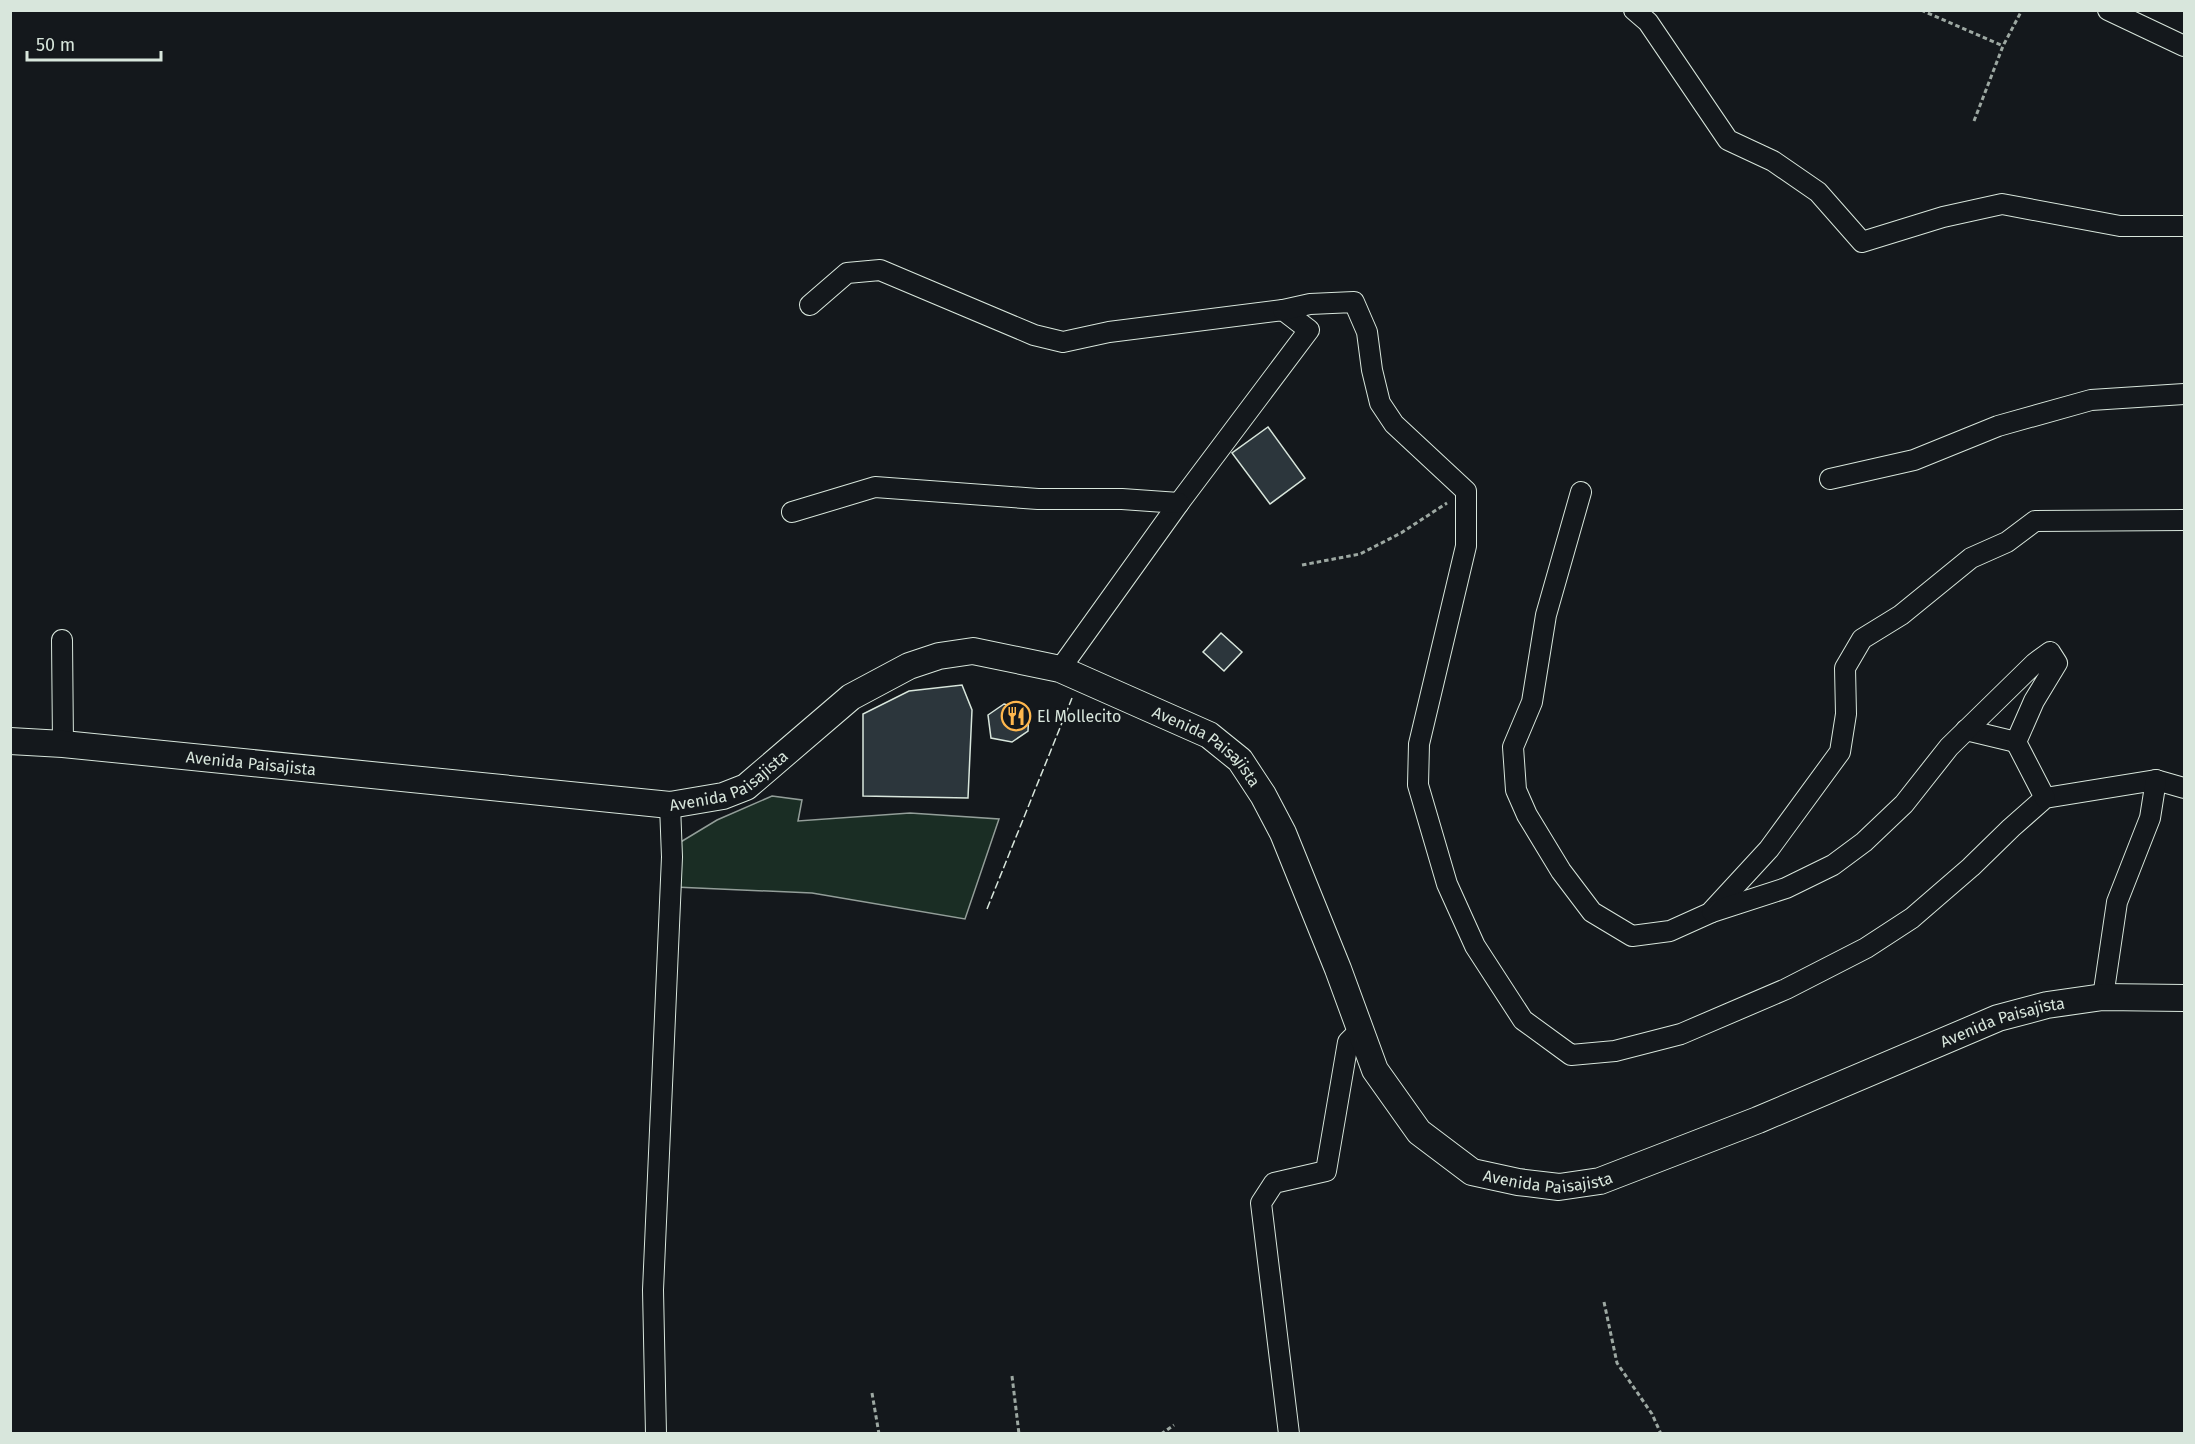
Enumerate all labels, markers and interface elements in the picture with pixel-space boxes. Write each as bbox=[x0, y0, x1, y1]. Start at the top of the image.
scale bar bbox=[27, 24, 160, 62]
text: 50 m bbox=[36, 34, 75, 56]
restaurant icon: El Mollecito bbox=[1000, 700, 1032, 732]
street label: Avenida Paisajista bbox=[1150, 702, 1264, 790]
place label: El Mollecito bbox=[1037, 707, 1121, 726]
street label: Avenida Paisajista bbox=[668, 746, 791, 814]
street label: Avenida Paisajista bbox=[185, 747, 317, 779]
street label: Avenida Paisajista bbox=[1937, 993, 2066, 1051]
street label: Avenida Paisajista bbox=[1482, 1165, 1615, 1197]

